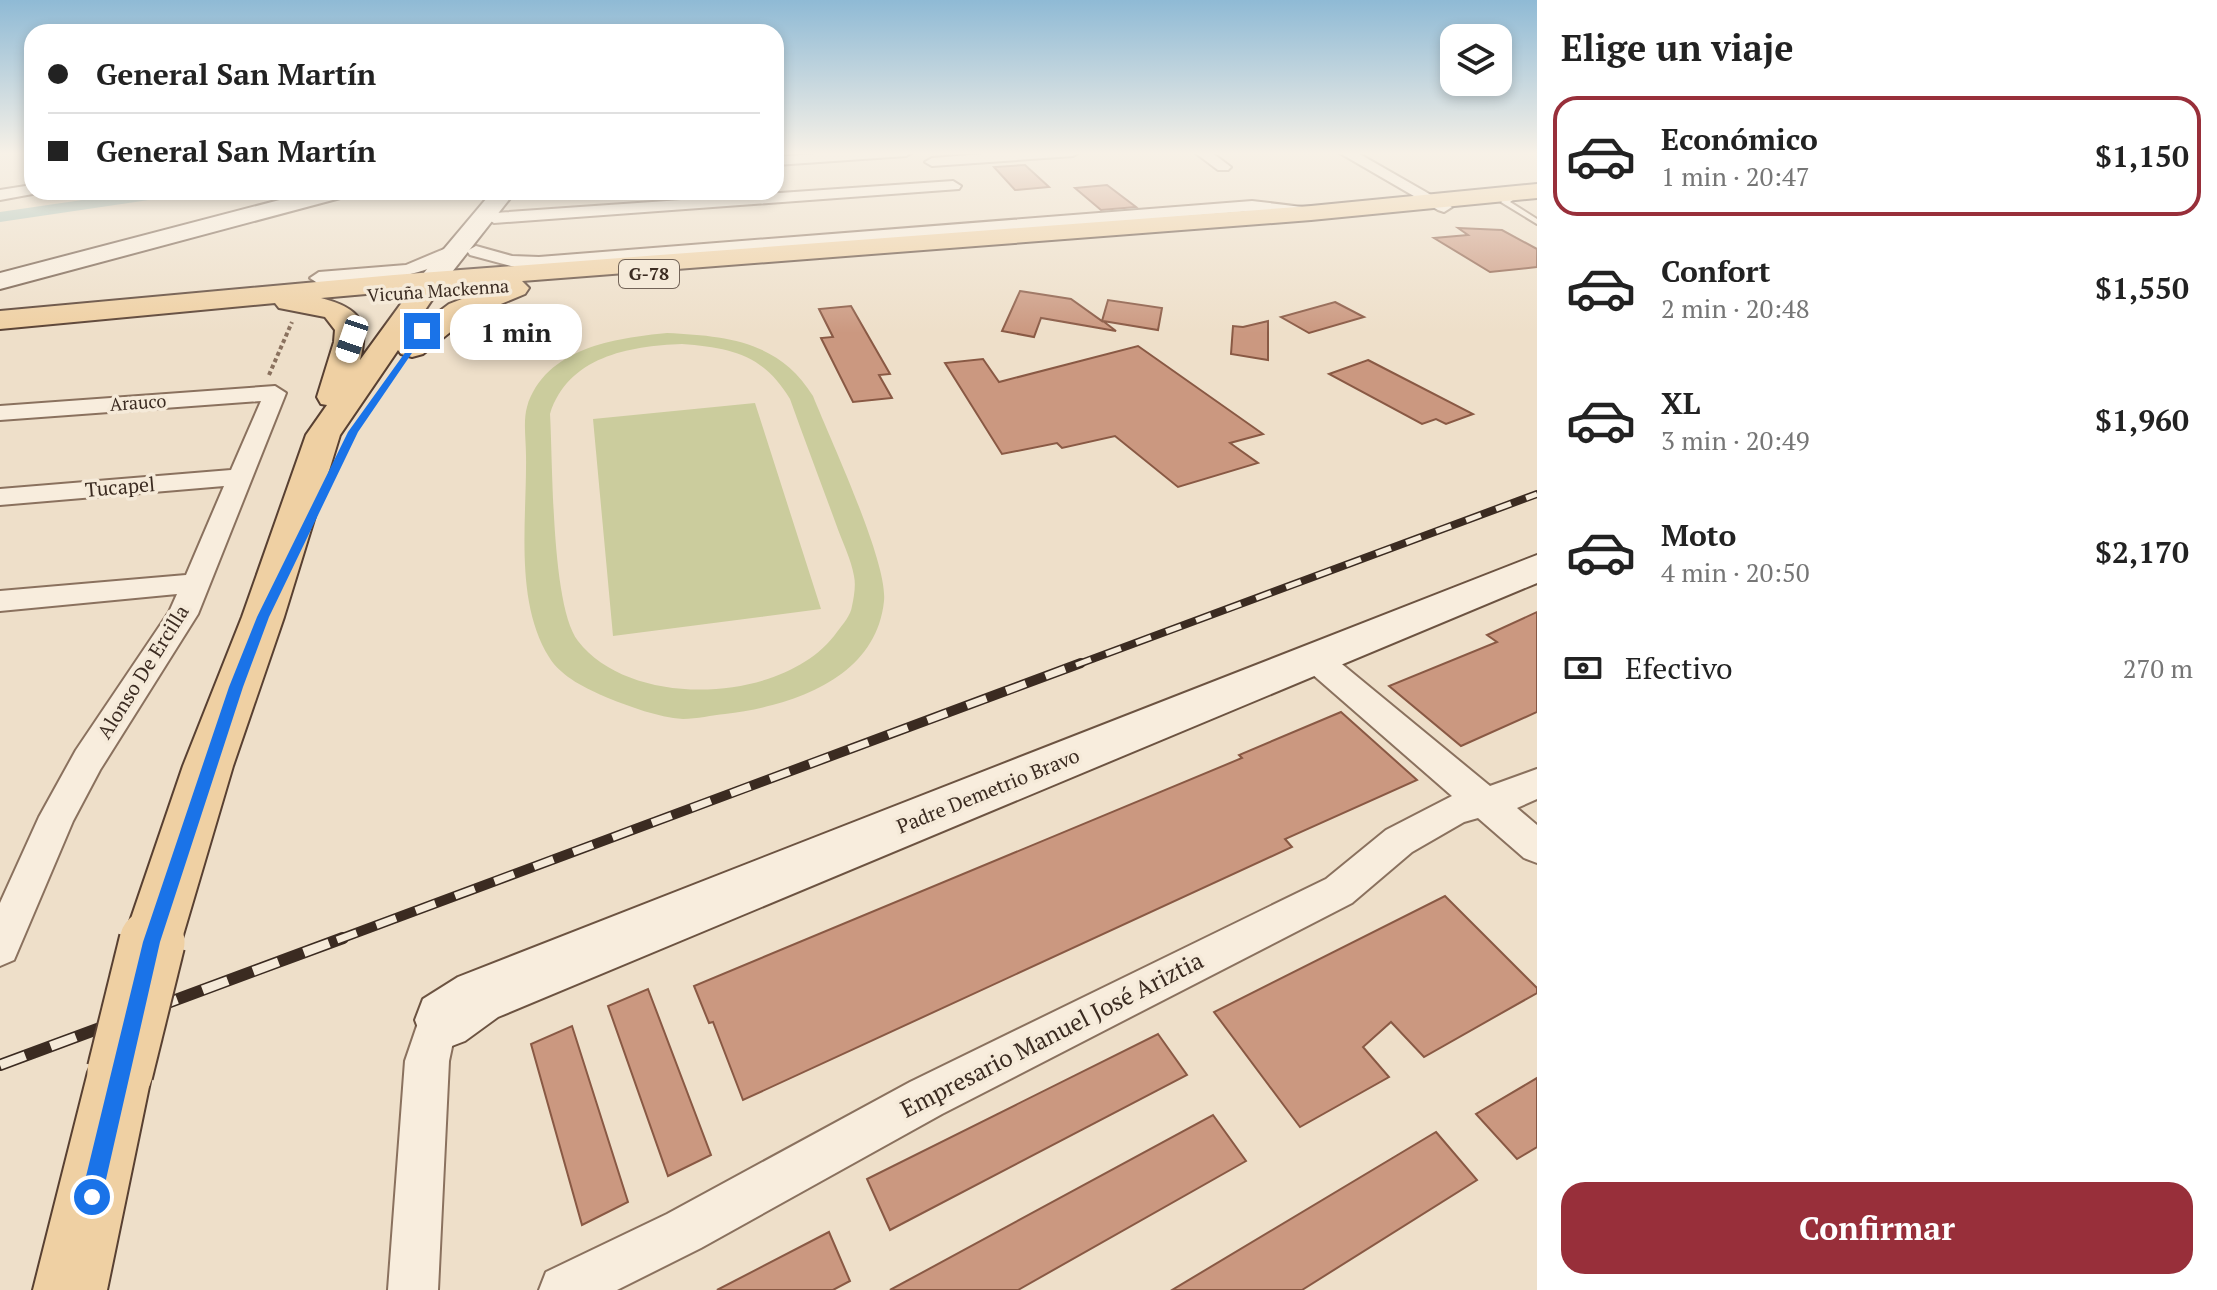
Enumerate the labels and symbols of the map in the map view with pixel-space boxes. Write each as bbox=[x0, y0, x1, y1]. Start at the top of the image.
road number: G-78 bbox=[619, 260, 679, 288]
street label: Vicuña Mackenna bbox=[366, 273, 510, 307]
callout: 1 min bbox=[450, 303, 582, 359]
car bbox=[333, 312, 371, 366]
route end bbox=[404, 313, 440, 349]
street label: Arauco bbox=[109, 388, 167, 416]
street label: Tucapel bbox=[84, 470, 156, 503]
street label: Alonso De Ercilla bbox=[91, 600, 195, 744]
street label: Padre Demetrio Bravo bbox=[892, 741, 1083, 840]
street label: Empresario Manuel José Ariztia bbox=[895, 944, 1208, 1125]
route start bbox=[74, 1179, 110, 1215]

